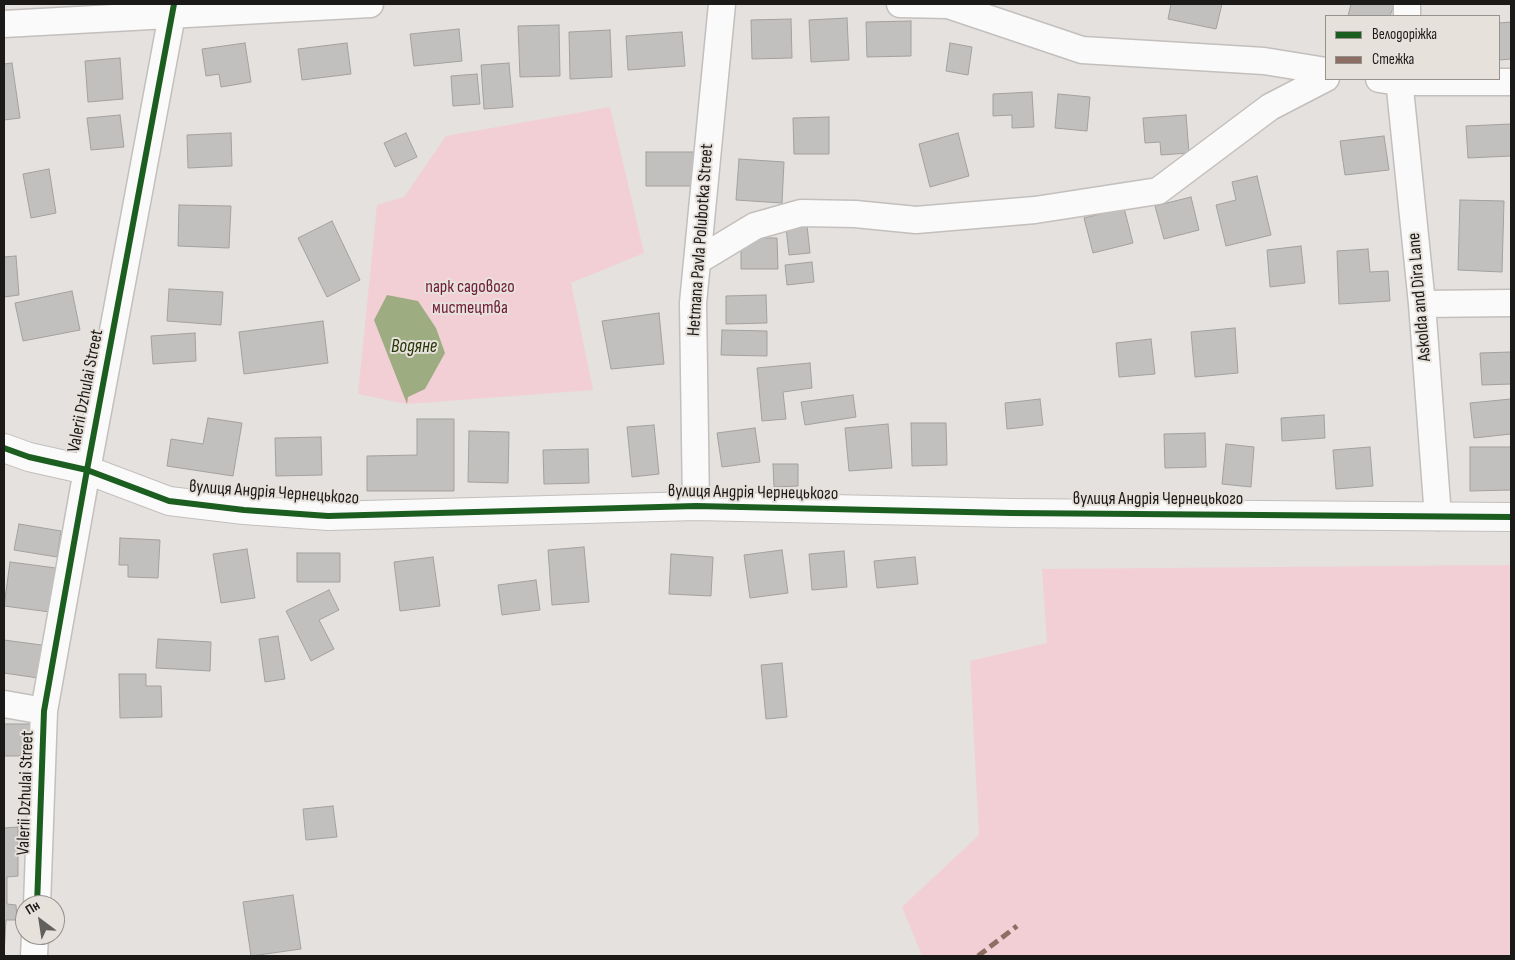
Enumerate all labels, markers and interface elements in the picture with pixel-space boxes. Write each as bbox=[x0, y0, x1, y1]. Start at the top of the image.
legend bbox=[1325, 15, 1500, 80]
text: Велодоріжка bbox=[1372, 25, 1437, 44]
text: Стежка bbox=[1372, 50, 1414, 69]
street label: Hetmana Pavla Polubotka Street bbox=[683, 143, 719, 337]
street label: Askolda and Dira Lane bbox=[1404, 232, 1436, 362]
park label: парк садового мистецтва bbox=[425, 276, 515, 318]
street label: Valerii Dzhulai Street bbox=[64, 328, 108, 454]
water label: Водяне bbox=[391, 336, 437, 358]
street label: вулиця Андрія Чернецького bbox=[188, 476, 360, 510]
street label: вулиця Андрія Чернецького bbox=[668, 481, 838, 505]
street label: вулиця Андрія Чернецького bbox=[1073, 488, 1243, 510]
street label: Valerii Dzhulai Street bbox=[13, 730, 39, 856]
north arrow bbox=[15, 895, 65, 945]
text: Пн bbox=[22, 897, 43, 918]

